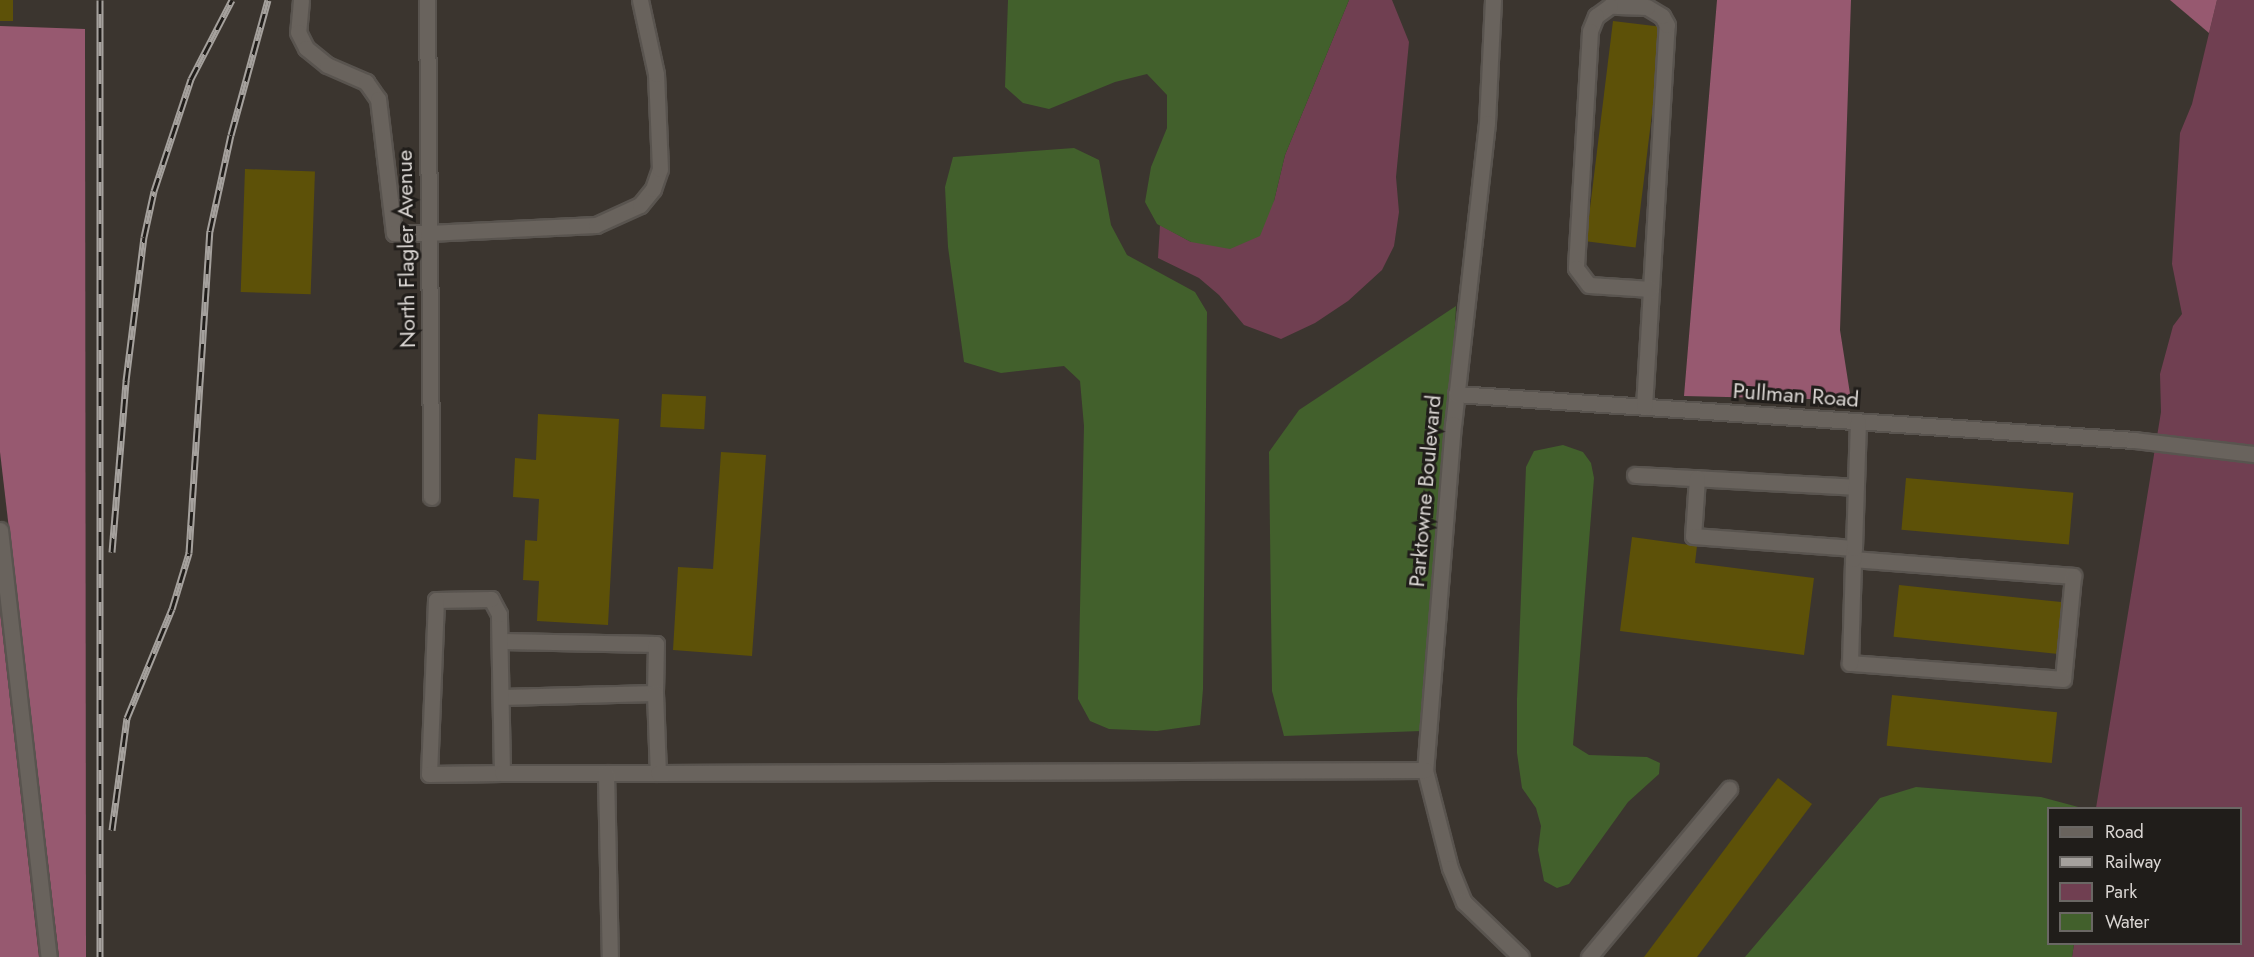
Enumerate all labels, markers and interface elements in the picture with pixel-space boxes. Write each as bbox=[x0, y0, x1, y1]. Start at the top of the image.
street label: North Flagler Avenue bbox=[391, 150, 421, 348]
street label: Pullman Road bbox=[1732, 377, 1860, 413]
street label: Parktowne Boulevard bbox=[1403, 394, 1447, 588]
legend bbox=[2047, 807, 2242, 945]
text: Road bbox=[2105, 819, 2144, 845]
text: Railway bbox=[2105, 849, 2161, 875]
text: Park bbox=[2105, 879, 2137, 905]
text: Water bbox=[2105, 909, 2149, 935]

